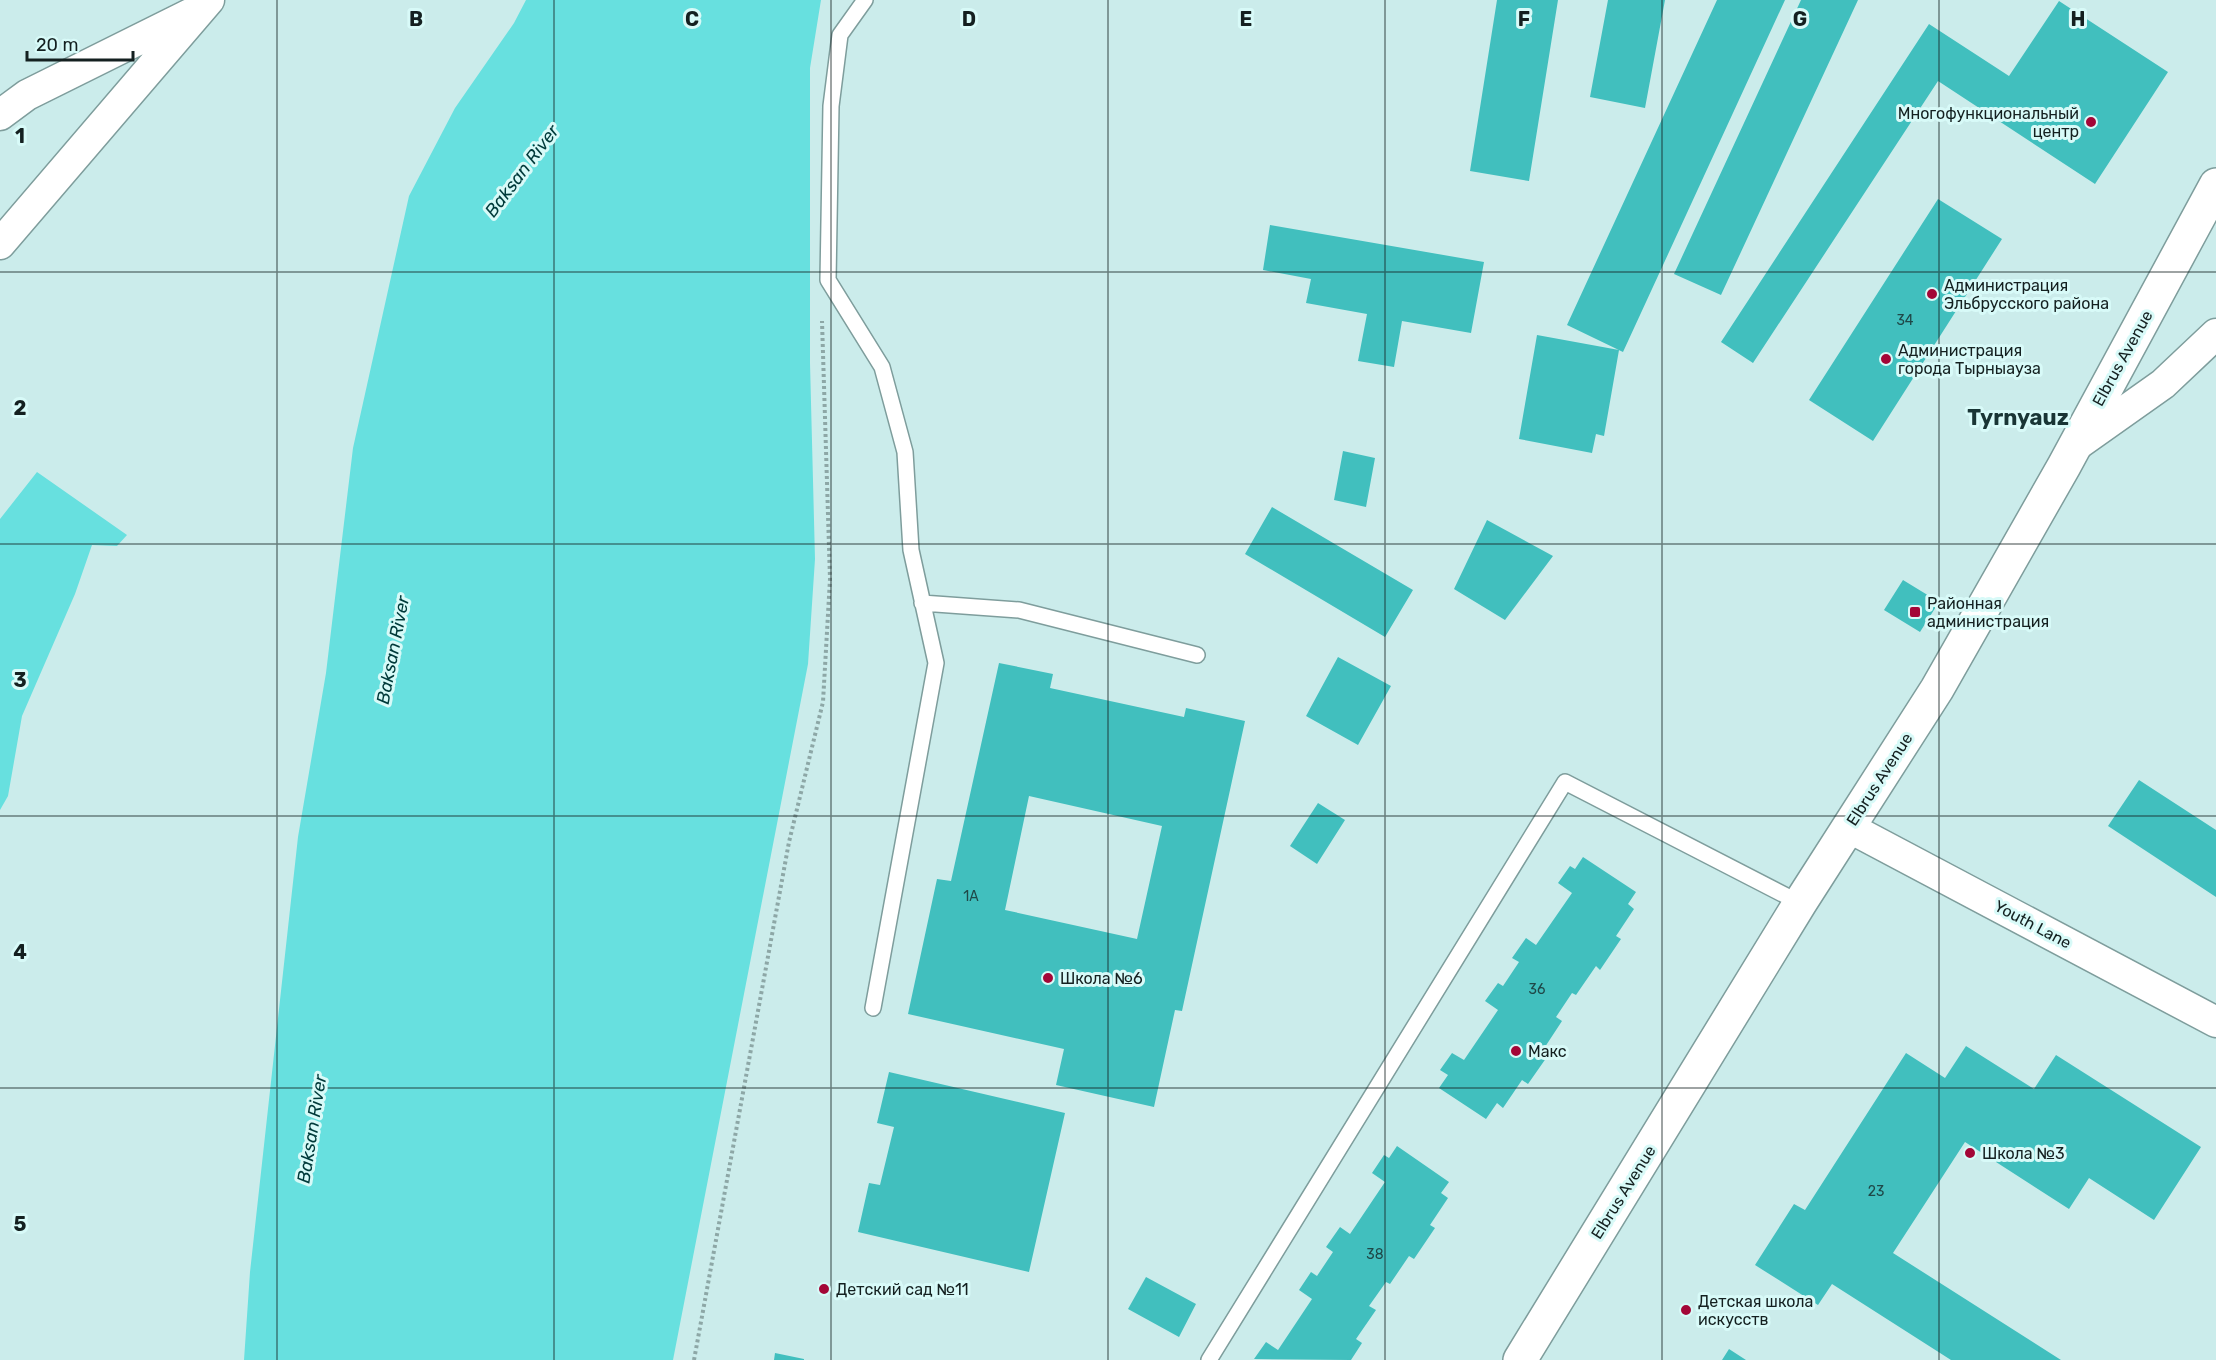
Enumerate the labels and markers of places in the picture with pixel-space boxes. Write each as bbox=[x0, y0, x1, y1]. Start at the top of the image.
place label: Многофункциональный центр bbox=[1898, 104, 2079, 141]
marker: Многофункциональный центр bbox=[2084, 115, 2098, 129]
place label: Администрация Эльбрусского района bbox=[1944, 276, 2109, 313]
marker: Администрация Эльбрусского района bbox=[1925, 287, 1939, 301]
place label: Администрация города Тырныауза bbox=[1898, 341, 2041, 378]
marker: Администрация города Тырныауза bbox=[1879, 352, 1893, 366]
place label: Районная администрация bbox=[1927, 594, 2049, 631]
marker: Районная администрация bbox=[1908, 605, 1922, 619]
place label: Школа №6 bbox=[1060, 969, 1143, 988]
marker: Школа №6 bbox=[1041, 971, 1055, 985]
place label: Макс bbox=[1528, 1042, 1567, 1061]
marker: Макс bbox=[1509, 1044, 1523, 1058]
place label: Школа №3 bbox=[1982, 1144, 2065, 1163]
marker: Школа №3 bbox=[1963, 1146, 1977, 1160]
place label: Детский сад №11 bbox=[836, 1280, 969, 1299]
marker: Детский сад №11 bbox=[817, 1282, 831, 1296]
place label: Детская школа искусств bbox=[1698, 1292, 1813, 1329]
marker: Детская школа искусств bbox=[1679, 1303, 1693, 1317]

